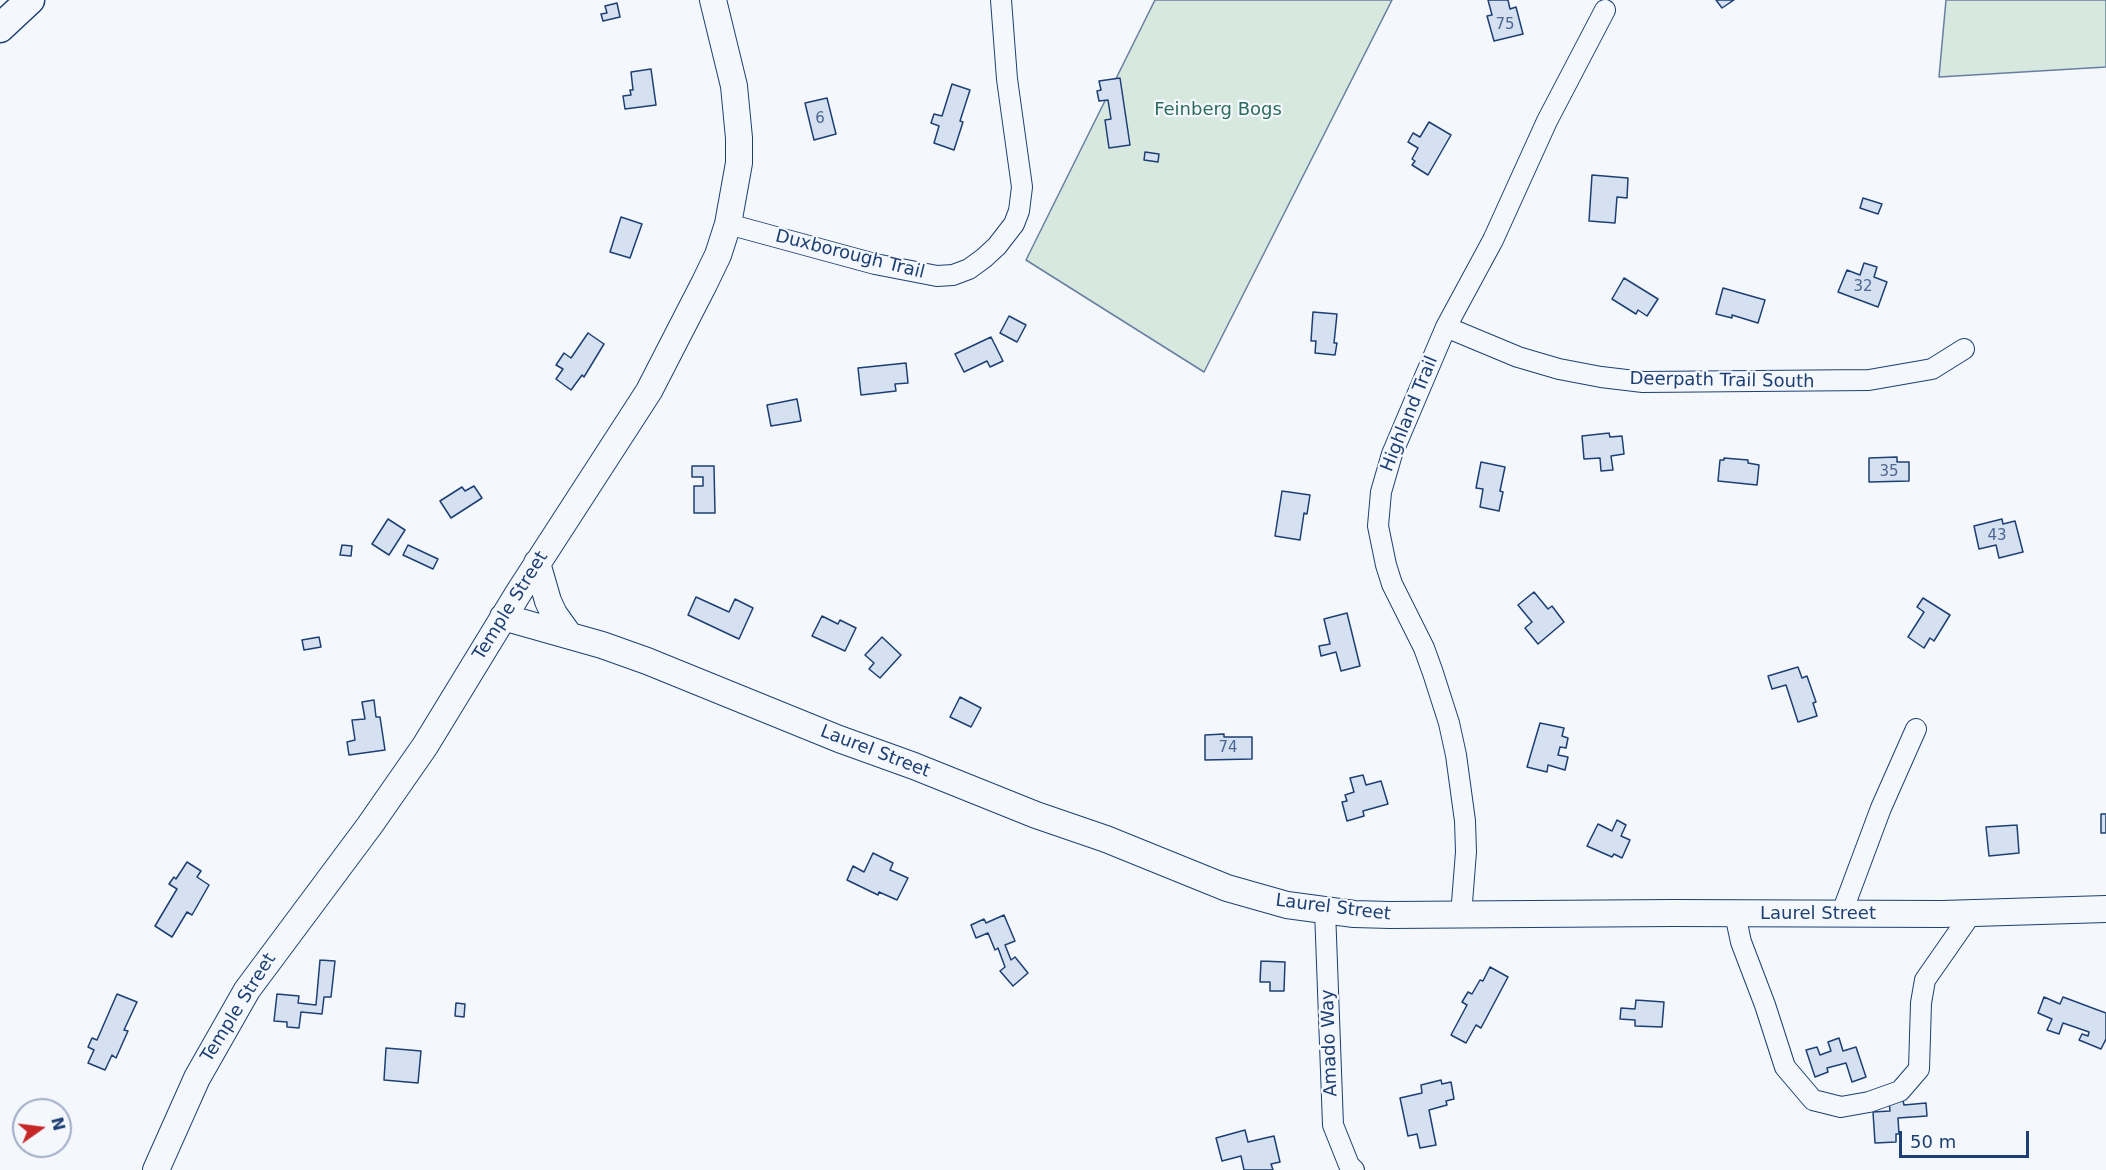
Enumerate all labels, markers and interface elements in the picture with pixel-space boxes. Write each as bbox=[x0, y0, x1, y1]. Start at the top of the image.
house number: 75 bbox=[1495, 16, 1515, 34]
park label: Feinberg Bogs bbox=[1154, 99, 1282, 121]
house number: 6 bbox=[815, 110, 825, 128]
street label: Duxborough Trail bbox=[773, 226, 927, 284]
house number: 32 bbox=[1853, 278, 1873, 296]
street label: Highland Trail bbox=[1377, 353, 1443, 475]
street label: Deerpath Trail South bbox=[1629, 369, 1815, 393]
house number: 35 bbox=[1879, 463, 1899, 481]
house number: 43 bbox=[1987, 527, 2007, 545]
street label: Temple Street bbox=[469, 548, 553, 664]
street label: Laurel Street bbox=[817, 721, 933, 783]
house number: 74 bbox=[1218, 739, 1238, 757]
street label: Laurel Street bbox=[1274, 890, 1392, 926]
street label: Laurel Street bbox=[1760, 903, 1876, 925]
street label: Temple Street bbox=[197, 950, 281, 1066]
street label: Amado Way bbox=[1317, 989, 1343, 1097]
north arrow bbox=[12, 1098, 72, 1158]
text: N bbox=[47, 1115, 69, 1133]
scale bar bbox=[1902, 1119, 2032, 1157]
text: 50 m bbox=[1910, 1131, 1956, 1152]

